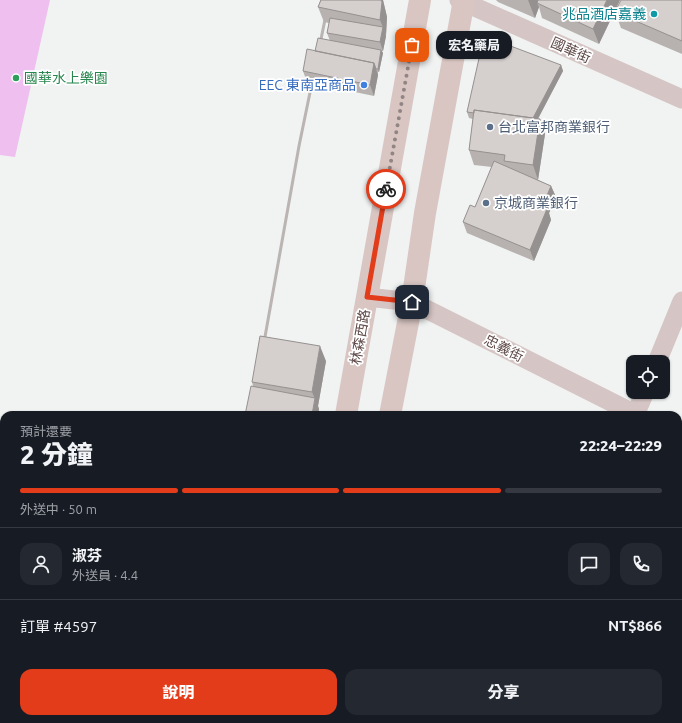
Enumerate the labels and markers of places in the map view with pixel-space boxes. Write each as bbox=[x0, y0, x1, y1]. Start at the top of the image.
place label: 兆品酒店嘉義 bbox=[562, 6, 646, 22]
marker: 兆品酒店嘉義 bbox=[649, 9, 659, 19]
pin bbox=[395, 28, 429, 62]
callout: 宏名藥局 bbox=[436, 31, 512, 59]
place label: 國華水上樂園 bbox=[24, 70, 108, 86]
marker: 國華水上樂園 bbox=[11, 73, 21, 83]
place label: EEC 東南亞商品 bbox=[259, 77, 356, 93]
marker: EEC 東南亞商品 bbox=[359, 80, 369, 90]
place label: 台北富邦商業銀行 bbox=[498, 119, 610, 135]
marker: 台北富邦商業銀行 bbox=[485, 122, 495, 132]
place label: 京城商業銀行 bbox=[494, 195, 578, 211]
marker: 京城商業銀行 bbox=[481, 198, 491, 208]
pin bbox=[395, 285, 429, 319]

